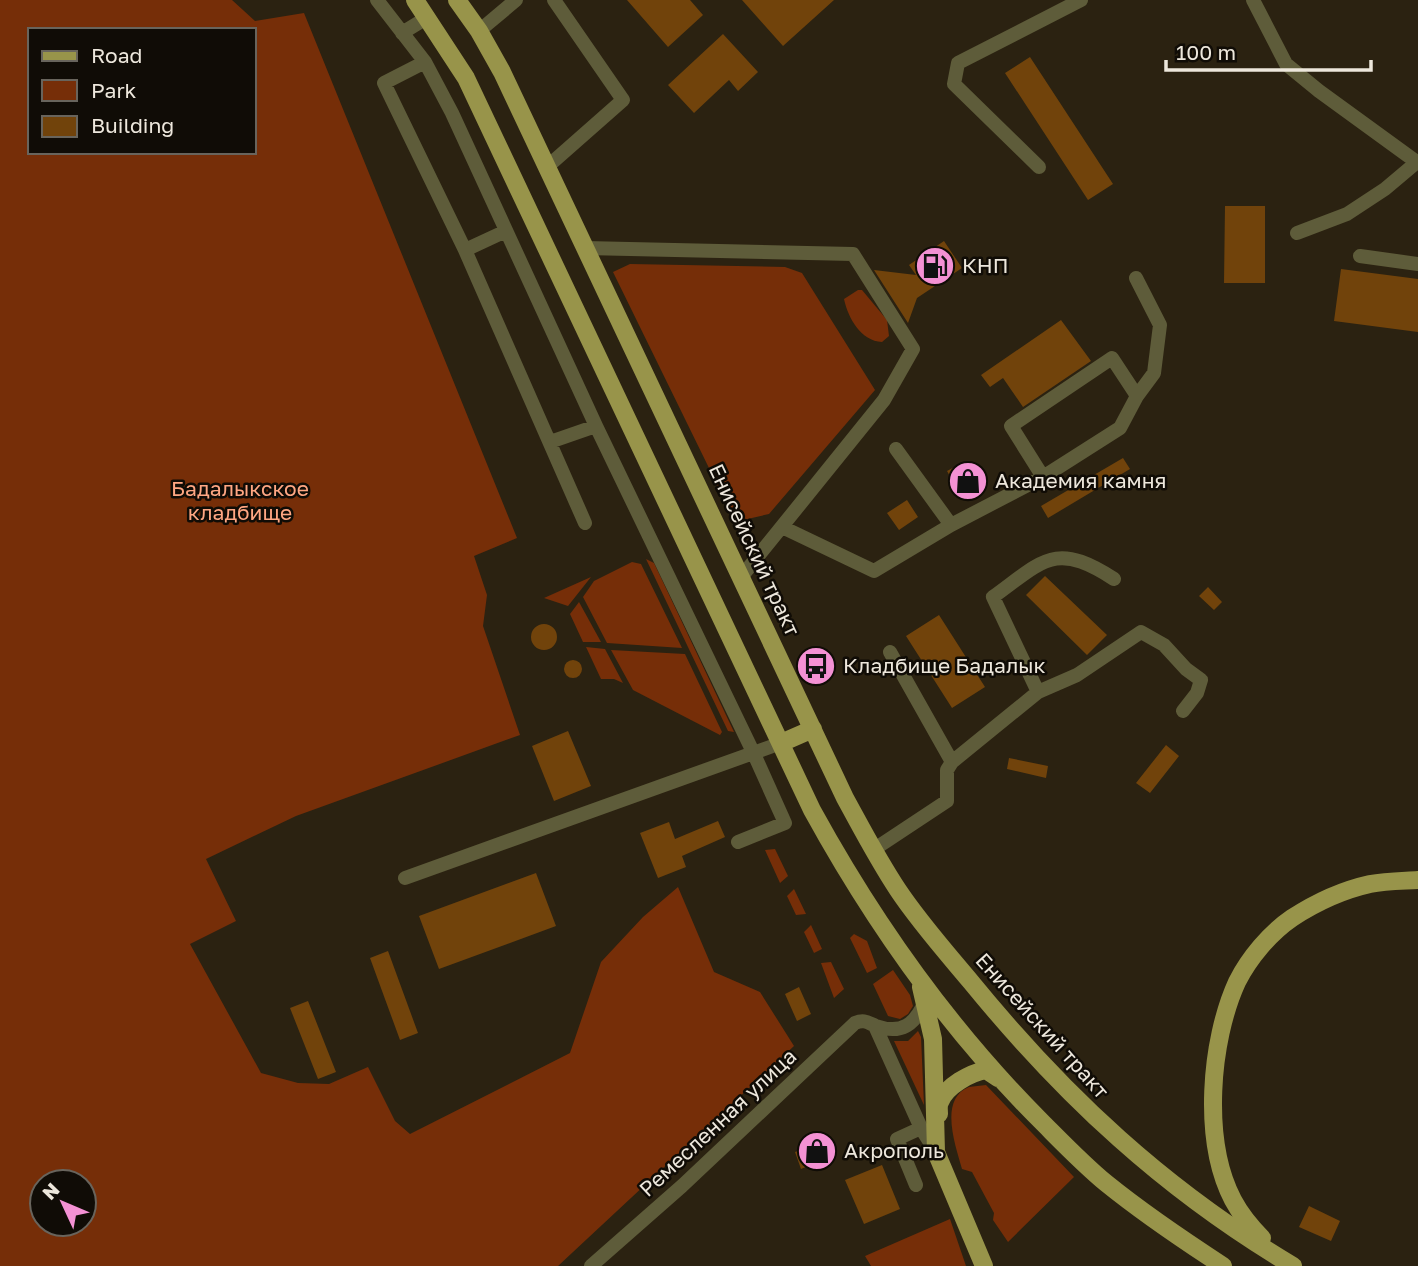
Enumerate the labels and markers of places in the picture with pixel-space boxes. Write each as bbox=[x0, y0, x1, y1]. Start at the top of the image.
fuel station icon: КНП bbox=[914, 245, 956, 287]
place label: КНП bbox=[962, 252, 1008, 278]
shop icon: Академия камня bbox=[947, 460, 989, 502]
place label: Академия камня bbox=[995, 467, 1166, 493]
bus stop icon: Кладбище Бадалык bbox=[795, 645, 837, 687]
place label: Кладбище Бадалык bbox=[843, 652, 1046, 678]
shop icon: Акрополь bbox=[796, 1130, 838, 1172]
place label: Акрополь bbox=[844, 1137, 944, 1163]

